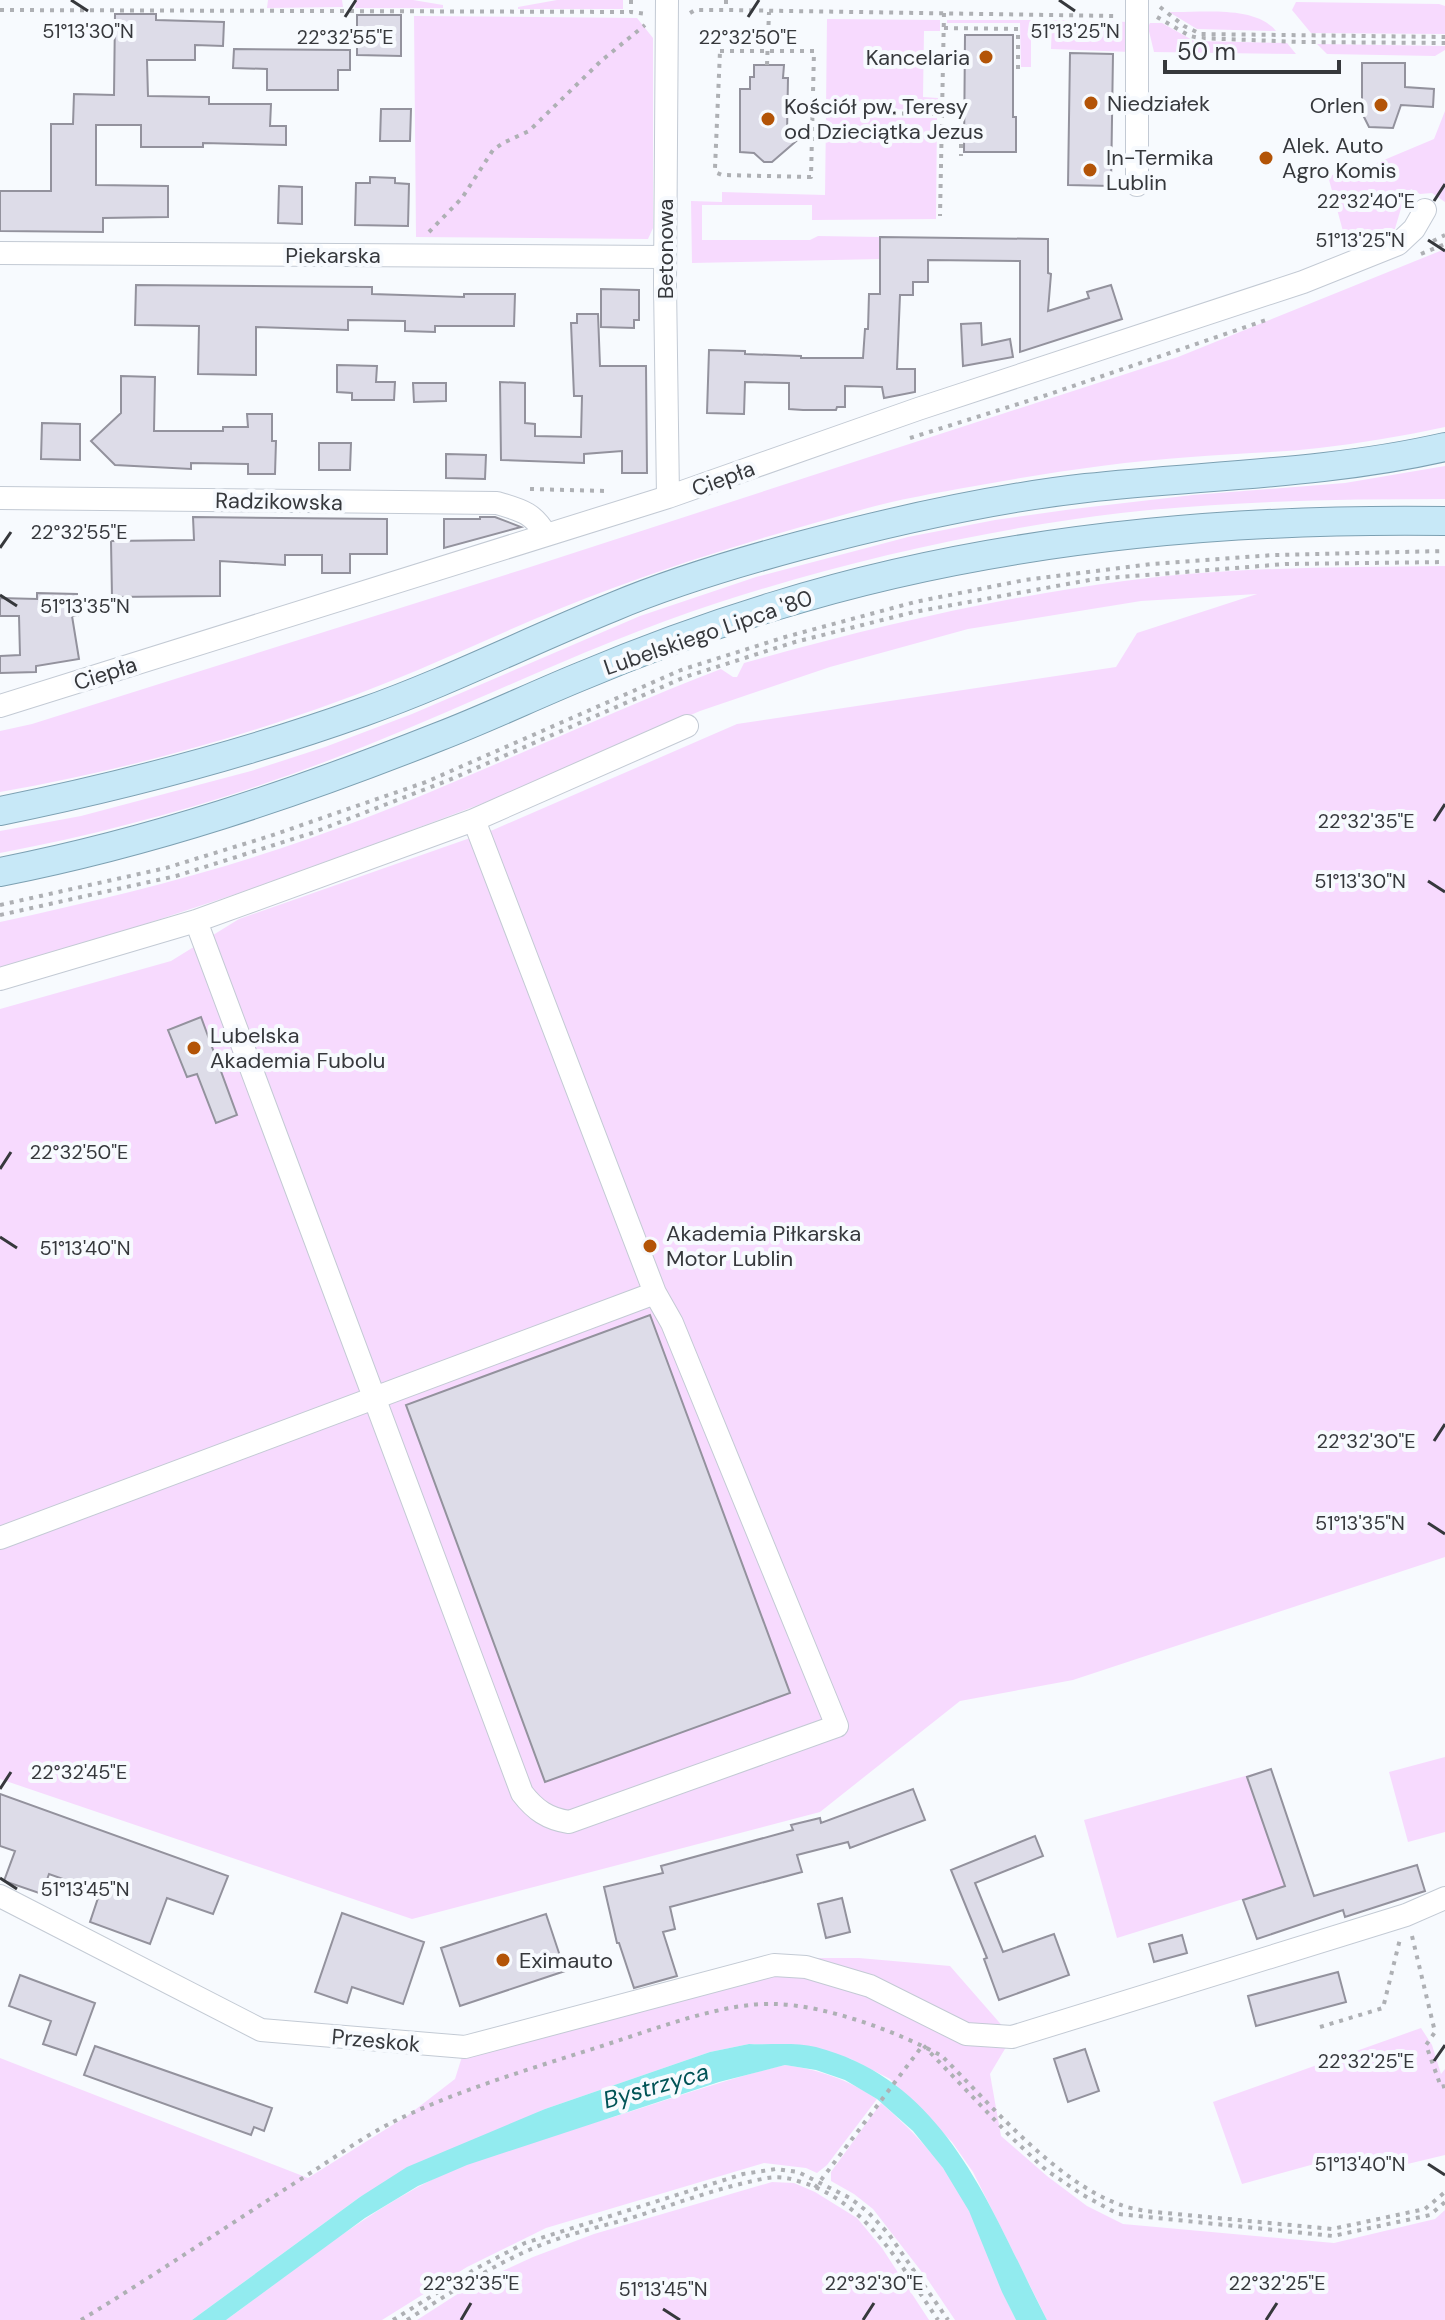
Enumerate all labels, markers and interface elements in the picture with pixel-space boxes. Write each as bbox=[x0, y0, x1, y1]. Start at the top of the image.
text: 51°13'30"N bbox=[42, 18, 134, 44]
text: 51°13'25"N bbox=[1030, 18, 1120, 44]
text: 22°32'55"E bbox=[297, 24, 394, 50]
text: 22°32'50"E bbox=[699, 24, 797, 50]
scale bar bbox=[1165, 24, 1339, 74]
text: 50 m bbox=[1177, 36, 1236, 67]
place label: Kancelaria bbox=[866, 43, 970, 72]
marker: Kancelaria bbox=[977, 48, 995, 66]
place label: Niedziałek bbox=[1107, 89, 1210, 118]
place label: Orlen bbox=[1310, 91, 1365, 120]
place label: Kościół pw. Teresy od Dzieciątka Jezus bbox=[784, 92, 984, 146]
marker: Niedziałek bbox=[1082, 94, 1100, 112]
marker: Orlen bbox=[1372, 96, 1390, 114]
marker: Kościół pw. Teresy od Dzieciątka Jezus bbox=[759, 110, 777, 128]
place label: Alek. Auto Agro Komis bbox=[1282, 131, 1397, 185]
place label: In-Termika Lublin bbox=[1106, 143, 1213, 197]
marker: Alek. Auto Agro Komis bbox=[1257, 149, 1275, 167]
marker: In-Termika Lublin bbox=[1081, 161, 1099, 179]
text: 22°32'40"E bbox=[1317, 188, 1415, 214]
street label: Betonowa bbox=[651, 199, 680, 299]
text: 51°13'25"N bbox=[1315, 227, 1405, 253]
street label: Piekarska bbox=[285, 241, 381, 270]
street label: Ciepła bbox=[688, 454, 759, 503]
street label: Radzikowska bbox=[215, 486, 343, 517]
text: 22°32'55"E bbox=[31, 519, 128, 545]
street label: Lubelskiego Lipca '80 bbox=[600, 583, 816, 682]
text: 51°13'35"N bbox=[40, 593, 130, 619]
street label: Ciepła bbox=[70, 650, 140, 697]
text: 22°32'35"E bbox=[1317, 808, 1415, 834]
text: 51°13'30"N bbox=[1314, 868, 1406, 894]
place label: Lubelska Akademia Fubolu bbox=[210, 1021, 385, 1075]
marker: Lubelska Akademia Fubolu bbox=[185, 1039, 203, 1057]
text: 22°32'50"E bbox=[30, 1139, 128, 1165]
place label: Akademia Piłkarska Motor Lublin bbox=[666, 1219, 861, 1273]
text: 51°13'40"N bbox=[40, 1235, 130, 1261]
marker: Akademia Piłkarska Motor Lublin bbox=[641, 1237, 659, 1255]
text: 22°32'30"E bbox=[1316, 1428, 1416, 1454]
text: 51°13'35"N bbox=[1315, 1510, 1405, 1536]
text: 22°32'45"E bbox=[31, 1759, 127, 1785]
text: 51°13'45"N bbox=[40, 1876, 130, 1902]
place label: Eximauto bbox=[519, 1946, 613, 1975]
marker: Eximauto bbox=[494, 1951, 512, 1969]
street label: Przeskok bbox=[330, 2022, 422, 2059]
text: 22°32'25"E bbox=[1318, 2048, 1414, 2074]
water label: Bystrzyca bbox=[599, 2056, 712, 2115]
text: 51°13'40"N bbox=[1315, 2151, 1405, 2177]
text: 22°32'35"E bbox=[422, 2270, 520, 2296]
text: 22°32'30"E bbox=[824, 2270, 924, 2296]
text: 22°32'25"E bbox=[1229, 2270, 1325, 2296]
text: 51°13'45"N bbox=[618, 2276, 708, 2302]

